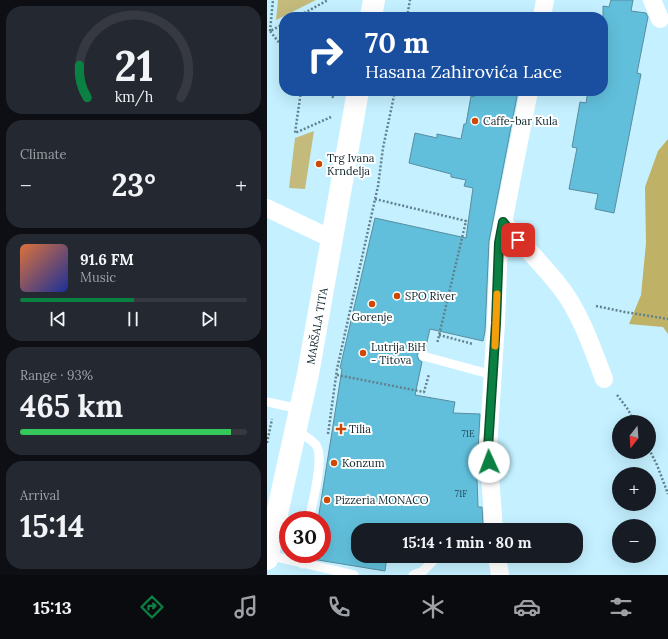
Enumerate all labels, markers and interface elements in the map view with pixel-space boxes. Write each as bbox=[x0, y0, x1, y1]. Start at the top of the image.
text: 70 m bbox=[365, 25, 429, 61]
icon: right bbox=[299, 28, 351, 80]
text: 21 bbox=[114, 39, 153, 92]
text: Hasana Zahirovića Lace bbox=[365, 60, 562, 83]
text: km/h bbox=[114, 87, 153, 106]
place label: Caffe-bar Kula bbox=[483, 114, 558, 128]
marker: Caffe-bar Kula bbox=[470, 116, 480, 126]
text: Climate bbox=[20, 146, 67, 163]
place label: Trg Ivana Krndelja bbox=[327, 151, 375, 178]
marker: Trg Ivana Krndelja bbox=[314, 159, 324, 169]
text: 23° bbox=[111, 166, 156, 204]
text: − bbox=[20, 171, 32, 199]
text: + bbox=[235, 171, 247, 199]
pin bbox=[501, 223, 535, 257]
icon: arrive bbox=[507, 229, 529, 251]
text: 91.6 FM bbox=[80, 250, 134, 269]
text: Music bbox=[80, 269, 116, 286]
street label: MARŠALA TITA bbox=[303, 285, 331, 365]
place label: SPO River bbox=[405, 289, 456, 303]
marker: SPO River bbox=[392, 291, 402, 301]
marker: Gorenje bbox=[367, 299, 377, 309]
icon: previous bbox=[47, 308, 69, 330]
icon: pause bbox=[122, 308, 144, 330]
icon: next bbox=[198, 308, 220, 330]
place label: Gorenje bbox=[352, 310, 392, 324]
place label: Lutrija BiH - Titova bbox=[371, 340, 426, 367]
marker: Lutrija BiH - Titova bbox=[358, 348, 368, 358]
text: Range · 93% bbox=[20, 367, 93, 384]
text: 465 km bbox=[20, 387, 123, 425]
north arrow bbox=[612, 415, 656, 459]
map controls bbox=[612, 415, 656, 563]
place label: Tilia bbox=[349, 422, 371, 436]
marker: Tilia bbox=[336, 424, 346, 434]
house number: 71E bbox=[461, 428, 475, 439]
position arrow bbox=[468, 441, 510, 483]
place label: Konzum bbox=[342, 456, 385, 470]
marker: Konzum bbox=[329, 458, 339, 468]
button: + bbox=[612, 467, 656, 511]
text: Arrival bbox=[20, 487, 60, 504]
house number: 71F bbox=[455, 488, 467, 499]
place label: Pizzeria MONACO bbox=[335, 493, 429, 507]
marker: Pizzeria MONACO bbox=[322, 495, 332, 505]
text: 15:14 bbox=[20, 507, 84, 545]
speed limit sign: 30 bbox=[279, 511, 331, 563]
button: − bbox=[612, 519, 656, 563]
text: 15:14 · 1 min · 80 m bbox=[403, 533, 531, 552]
icon: directions bbox=[138, 593, 166, 621]
icon: music bbox=[232, 593, 260, 621]
icon: phone bbox=[325, 593, 353, 621]
icon: climate bbox=[419, 593, 447, 621]
icon: car bbox=[513, 593, 541, 621]
icon: filters bbox=[607, 593, 635, 621]
text: 15:13 bbox=[33, 596, 72, 619]

